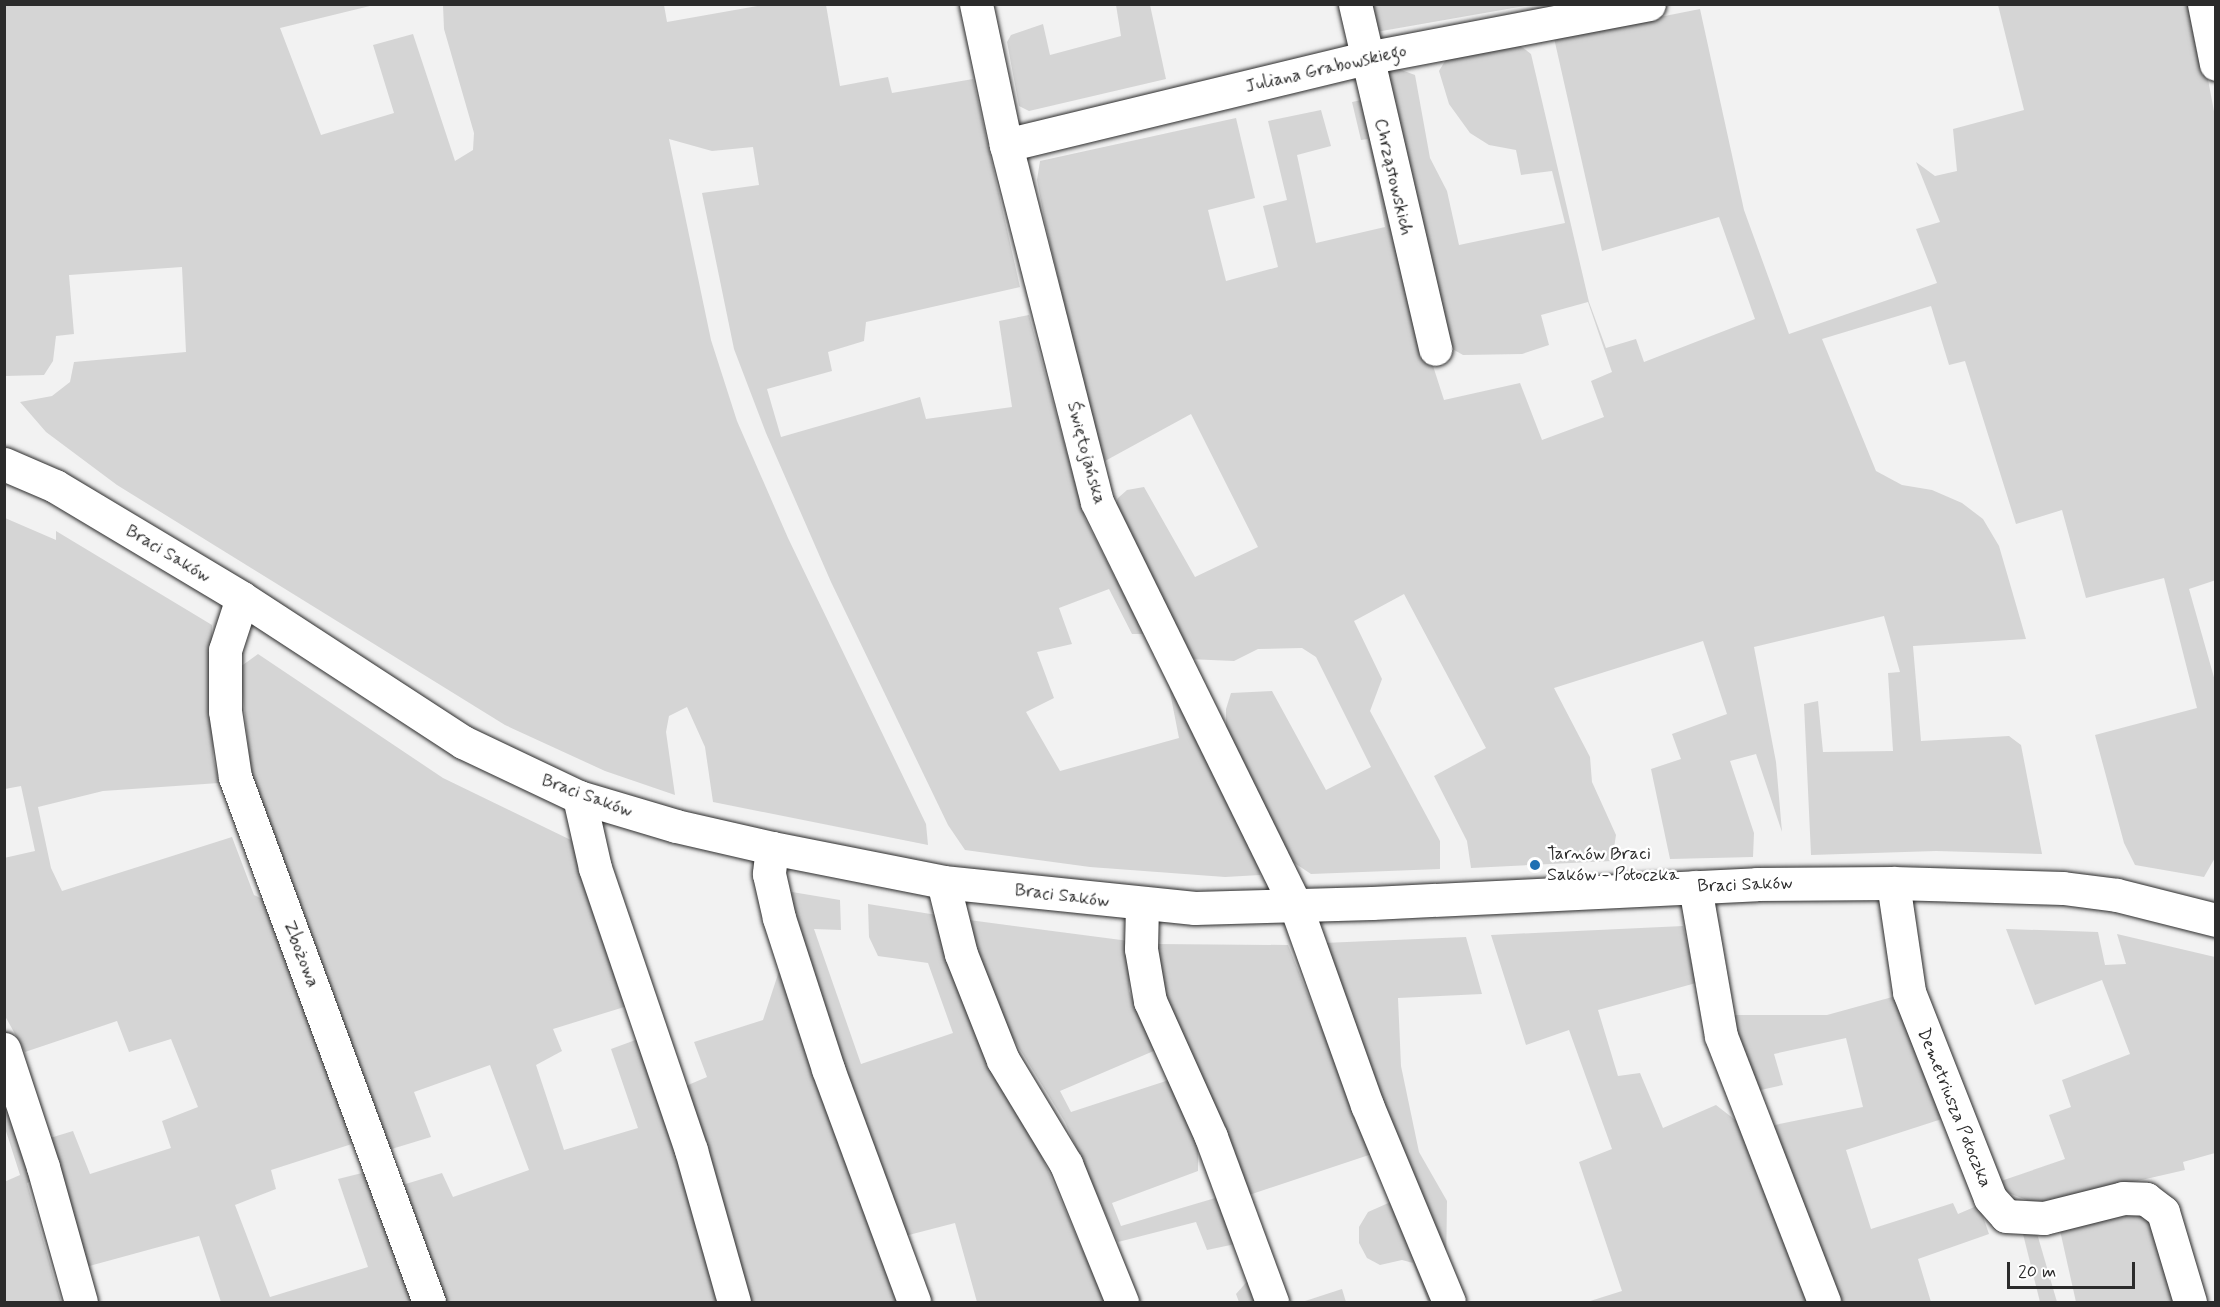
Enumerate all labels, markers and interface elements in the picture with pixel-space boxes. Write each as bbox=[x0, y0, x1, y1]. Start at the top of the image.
street label: Juliana Grabowskiego bbox=[1244, 40, 1408, 98]
street label: Chrząstowskich bbox=[1369, 116, 1417, 238]
street label: Świętojańska bbox=[1062, 399, 1110, 507]
street label: Braci Saków bbox=[122, 521, 214, 587]
street label: Braci Saków bbox=[539, 770, 635, 822]
place label: Tarnów Braci Saków - Potoczka bbox=[1547, 844, 1679, 886]
marker: Tarnów Braci Saków - Potoczka bbox=[1528, 858, 1542, 872]
street label: Braci Saków bbox=[1698, 873, 1792, 897]
street label: Braci Saków bbox=[1014, 880, 1110, 912]
street label: Zbożowa bbox=[278, 918, 324, 990]
street label: Demetriusza Potoczka bbox=[1912, 1025, 1996, 1191]
scale bar bbox=[2010, 1250, 2138, 1288]
text: 20 m bbox=[2018, 1260, 2056, 1284]

